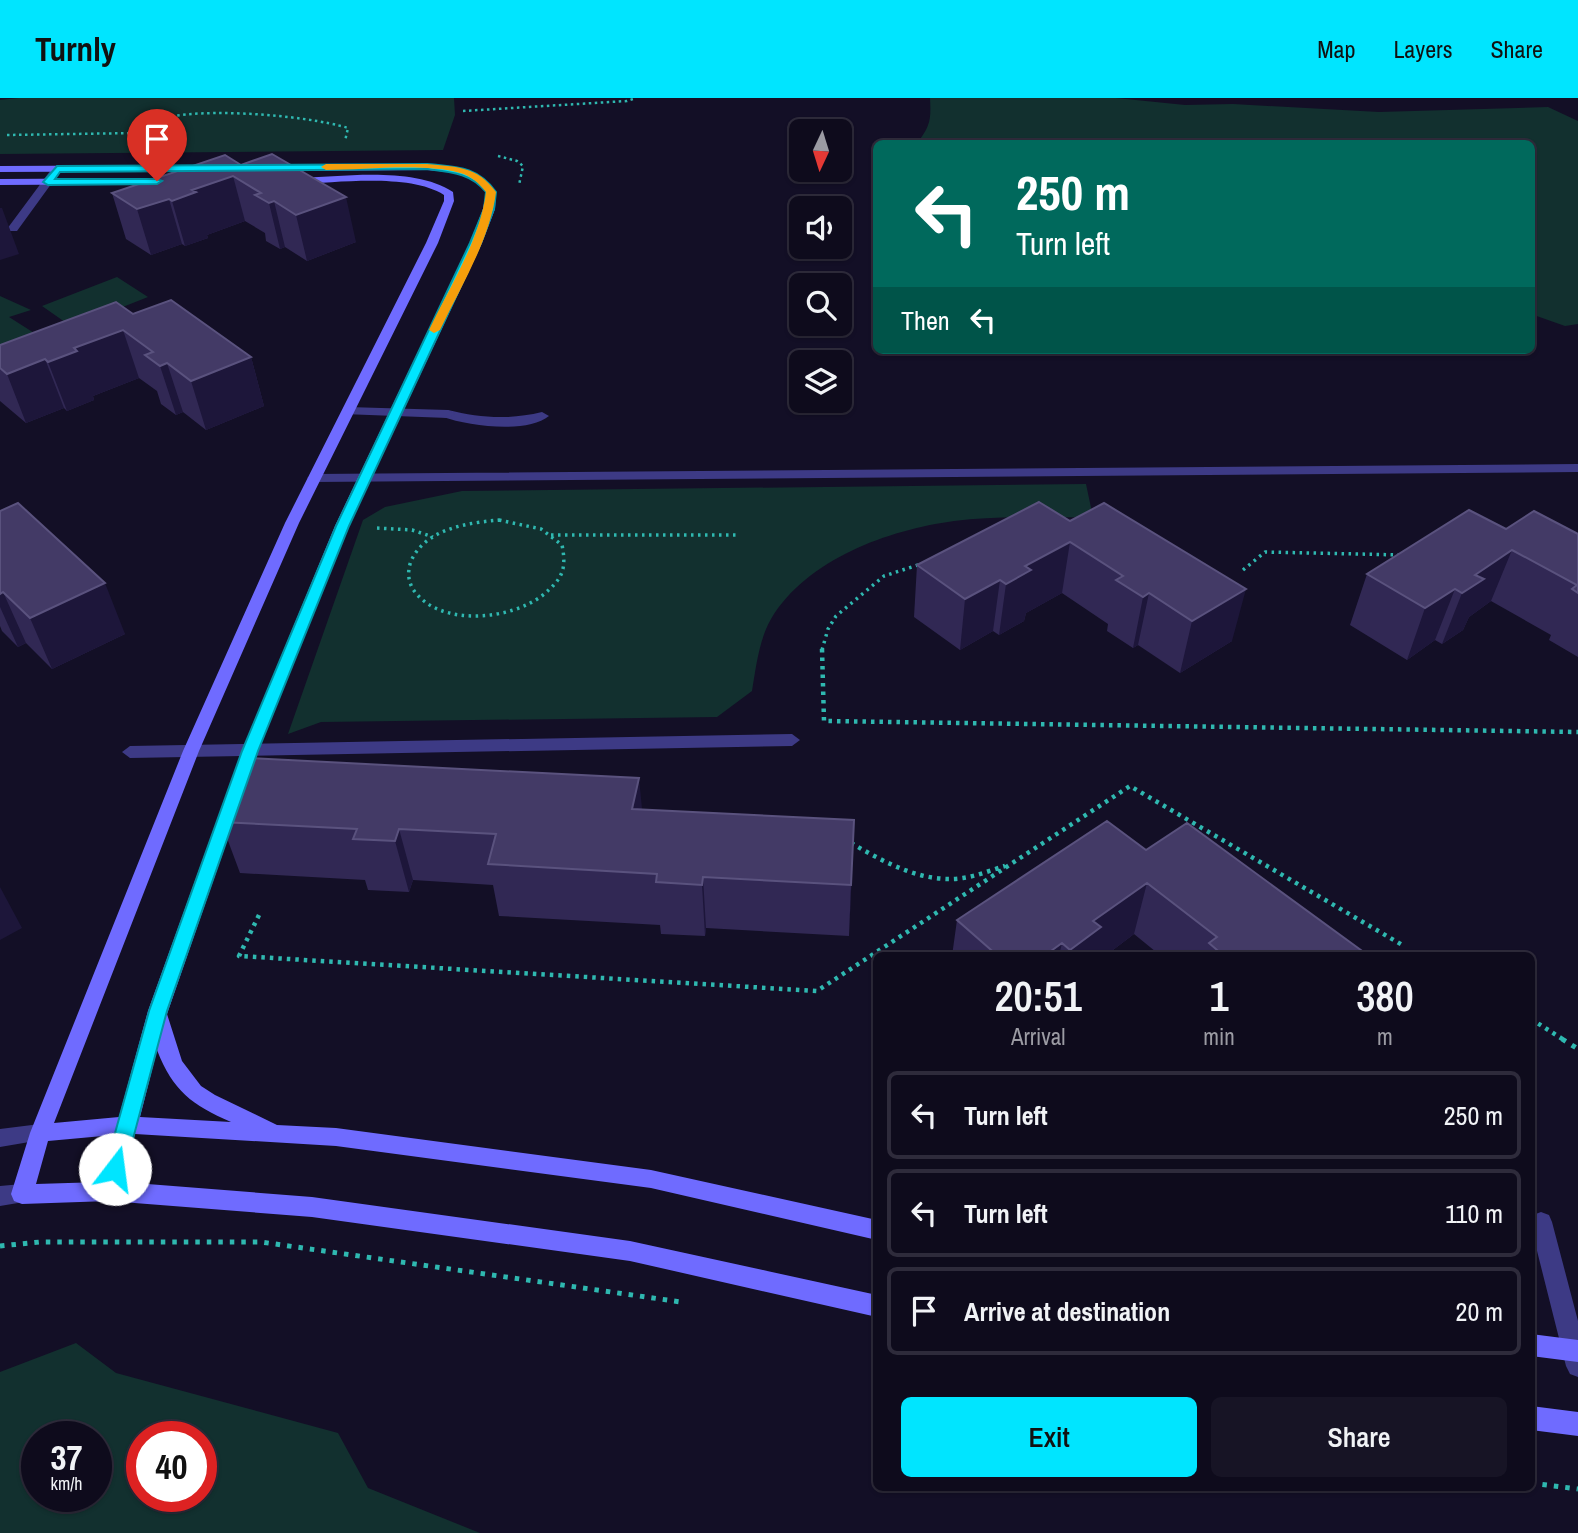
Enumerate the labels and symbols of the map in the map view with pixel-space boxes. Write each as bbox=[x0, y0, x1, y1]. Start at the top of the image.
pin bbox=[127, 109, 187, 181]
north arrow bbox=[789, 119, 852, 182]
position arrow bbox=[78, 1132, 152, 1206]
speed limit sign: 40 bbox=[126, 1421, 217, 1512]

